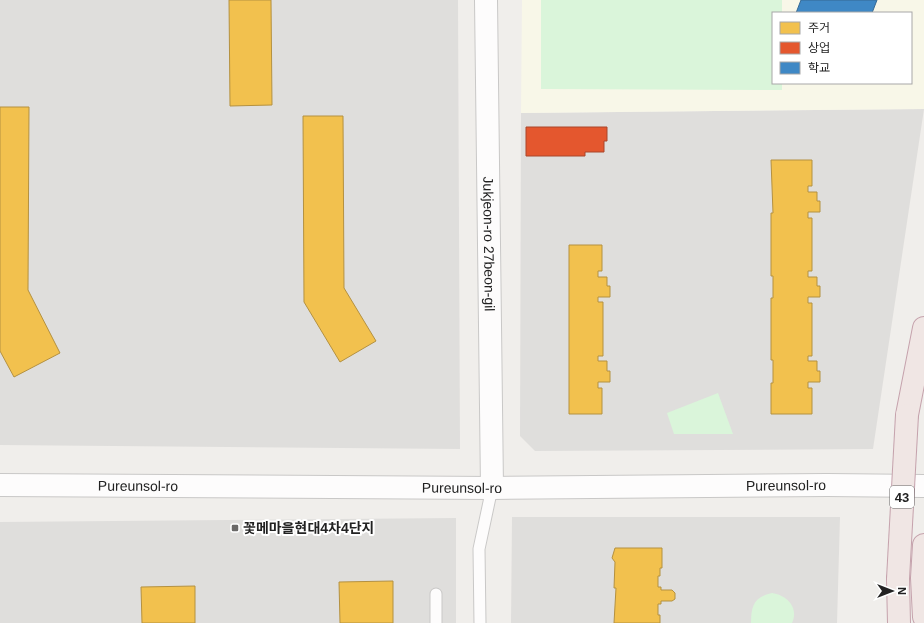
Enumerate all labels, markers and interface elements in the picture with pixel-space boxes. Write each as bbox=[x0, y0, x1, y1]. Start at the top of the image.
legend bbox=[772, 12, 912, 84]
text: 주거 bbox=[808, 21, 830, 35]
text: 상업 bbox=[808, 41, 830, 55]
text: 학교 bbox=[808, 61, 830, 75]
street label: Jukjeon-ro 27beon-gil bbox=[480, 176, 498, 311]
street label: Pureunsol-ro bbox=[746, 477, 826, 494]
street label: Pureunsol-ro bbox=[98, 478, 178, 494]
street label: Pureunsol-ro bbox=[422, 480, 502, 496]
road number: 43 bbox=[890, 486, 914, 508]
place label: 꽃메마을현대4차4단지 bbox=[243, 520, 375, 536]
marker: 꽃메마을현대4차4단지 bbox=[230, 523, 240, 533]
north arrow bbox=[872, 571, 912, 611]
text: N bbox=[896, 587, 908, 595]

